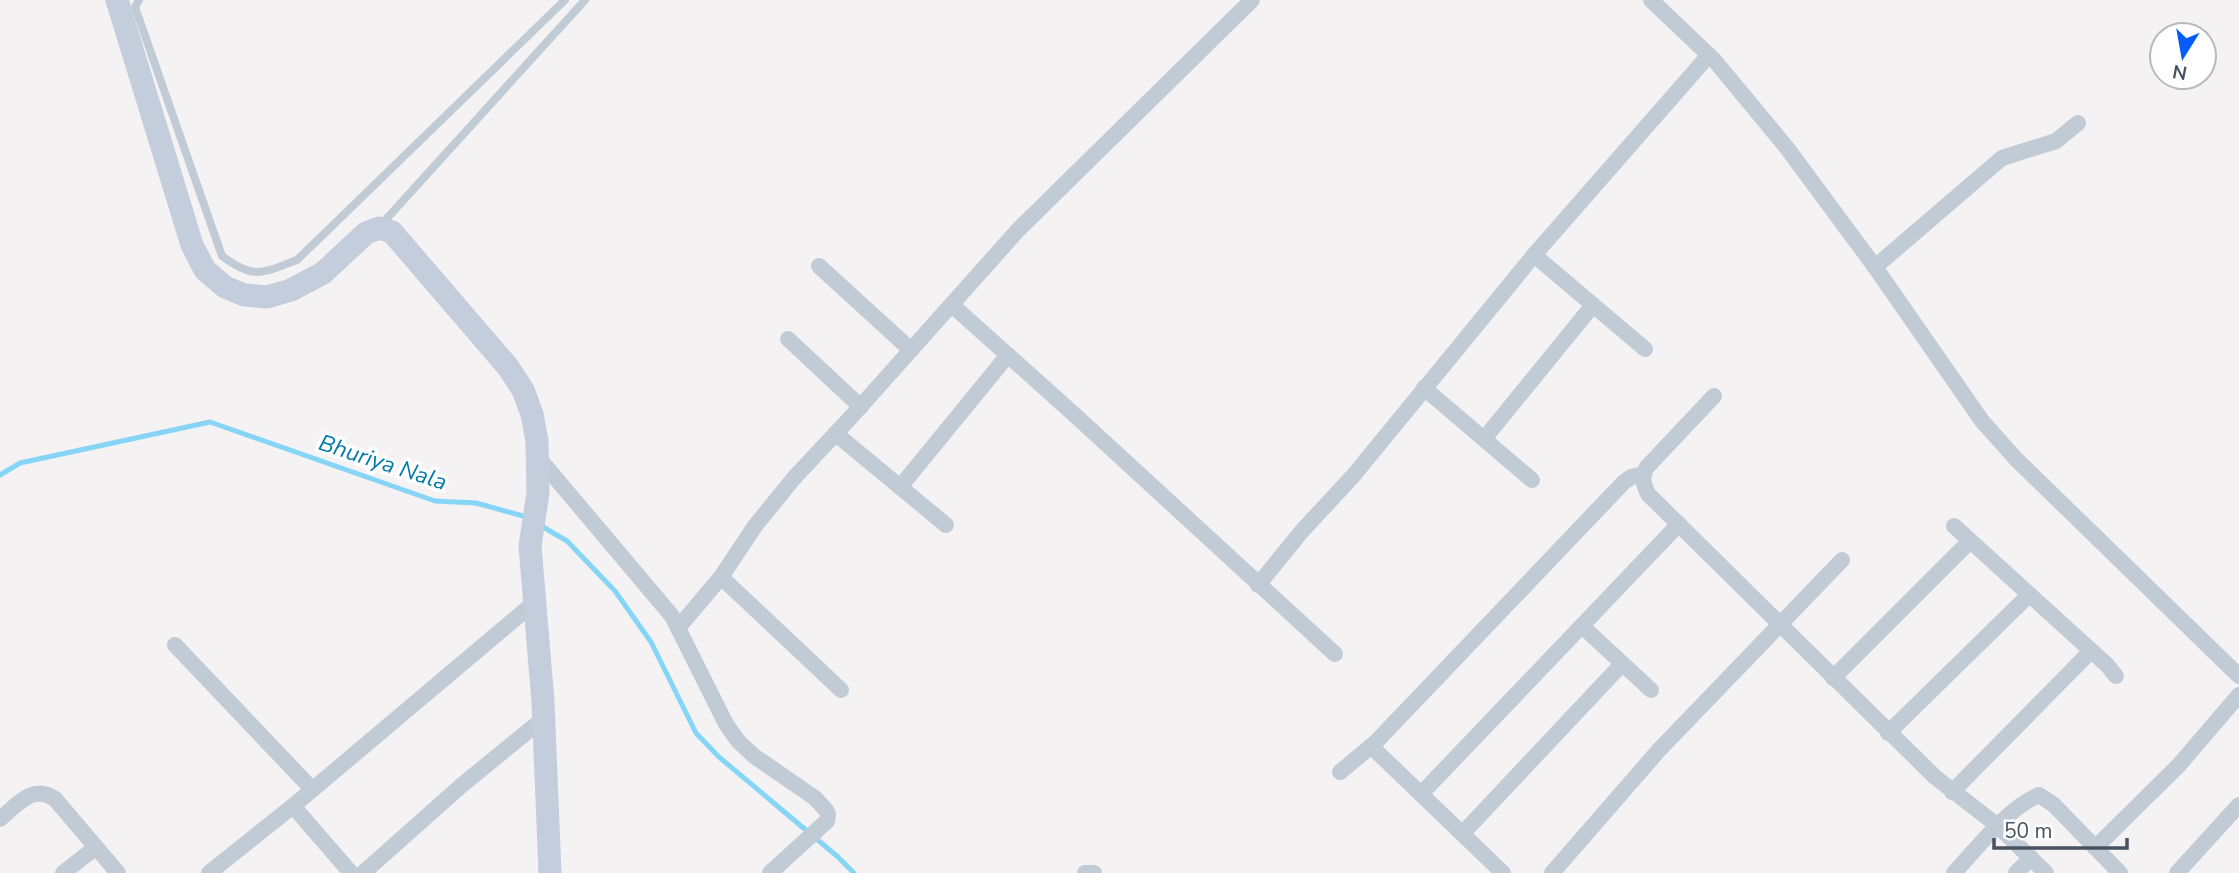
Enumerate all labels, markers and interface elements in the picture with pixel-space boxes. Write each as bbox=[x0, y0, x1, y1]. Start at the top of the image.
north arrow bbox=[2148, 21, 2218, 91]
text: N bbox=[2170, 58, 2189, 86]
water label: Bhuriya Nala bbox=[315, 427, 451, 498]
scale bar bbox=[1994, 806, 2127, 850]
text: 50 m bbox=[2004, 817, 2053, 845]

